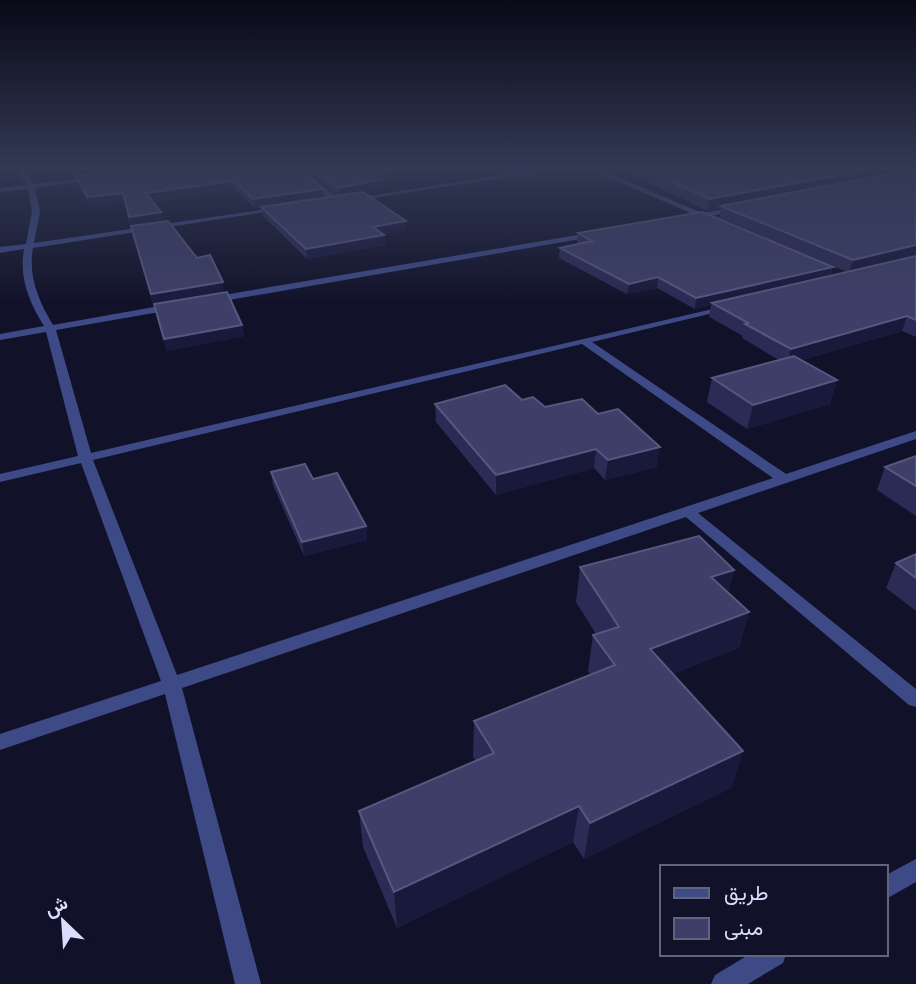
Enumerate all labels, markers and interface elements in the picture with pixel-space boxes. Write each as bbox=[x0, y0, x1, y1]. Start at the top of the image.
legend bbox=[660, 865, 888, 956]
text: طريق bbox=[724, 880, 769, 906]
north arrow bbox=[28, 886, 98, 956]
text: ش bbox=[41, 891, 71, 921]
text: مبنى bbox=[724, 915, 763, 940]

